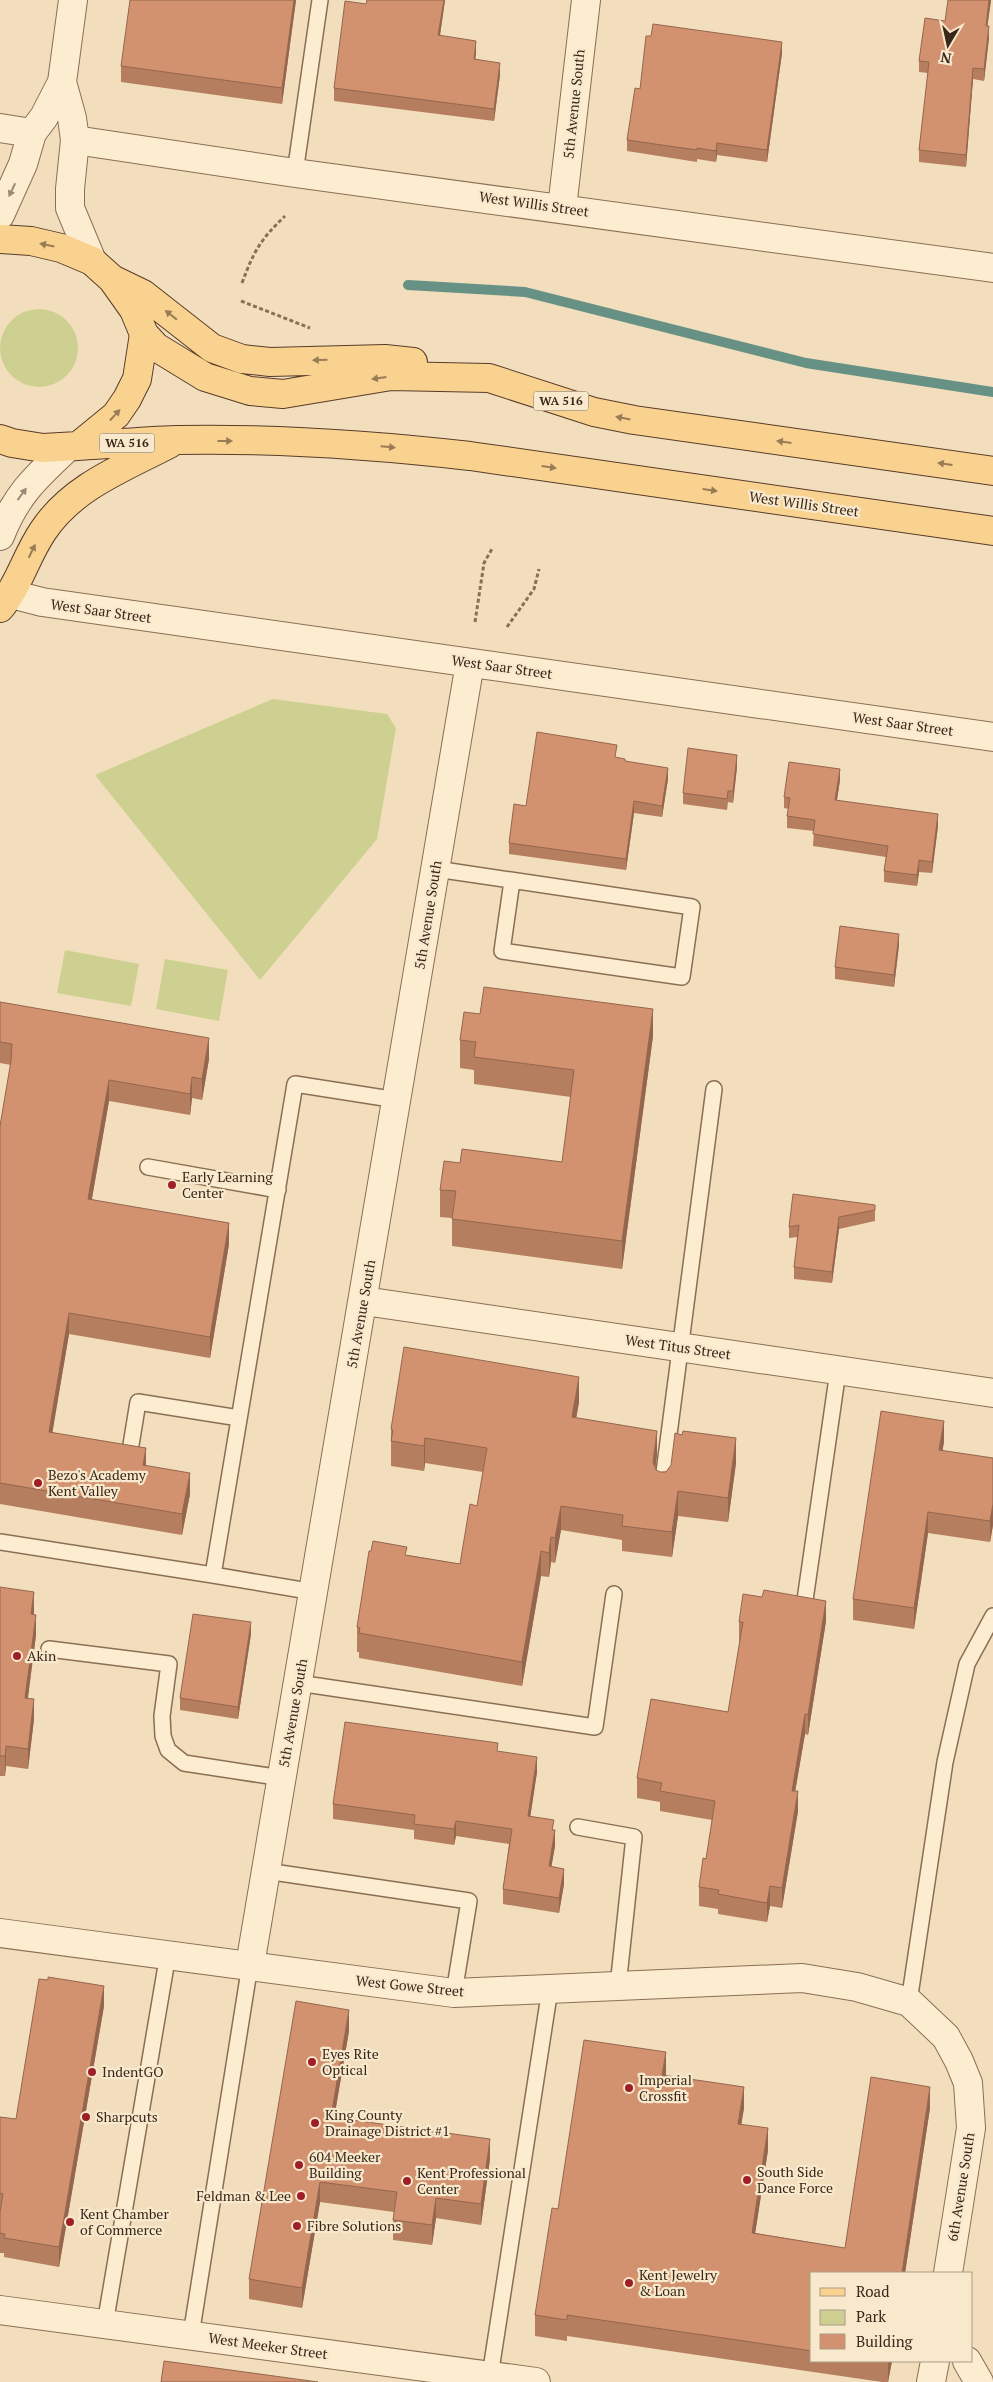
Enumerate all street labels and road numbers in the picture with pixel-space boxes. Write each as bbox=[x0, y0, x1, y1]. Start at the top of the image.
street label: 5th Avenue South bbox=[558, 48, 589, 160]
street label: West Willis Street bbox=[478, 186, 591, 221]
road number: WA 516 bbox=[534, 392, 588, 411]
road number: WA 516 bbox=[100, 433, 154, 452]
street label: West Willis Street bbox=[748, 486, 861, 521]
street label: West Saar Street bbox=[49, 594, 154, 627]
street label: West Saar Street bbox=[450, 650, 555, 683]
street label: West Saar Street bbox=[851, 707, 956, 740]
street label: 5th Avenue South bbox=[410, 859, 445, 971]
street label: 5th Avenue South bbox=[342, 1258, 379, 1370]
street label: West Titus Street bbox=[624, 1330, 733, 1363]
street label: 5th Avenue South bbox=[274, 1657, 311, 1769]
street label: West Gowe Street bbox=[355, 1970, 466, 2001]
street label: 6th Avenue South bbox=[943, 2131, 978, 2243]
street label: West Meeker Street bbox=[207, 2328, 330, 2363]

